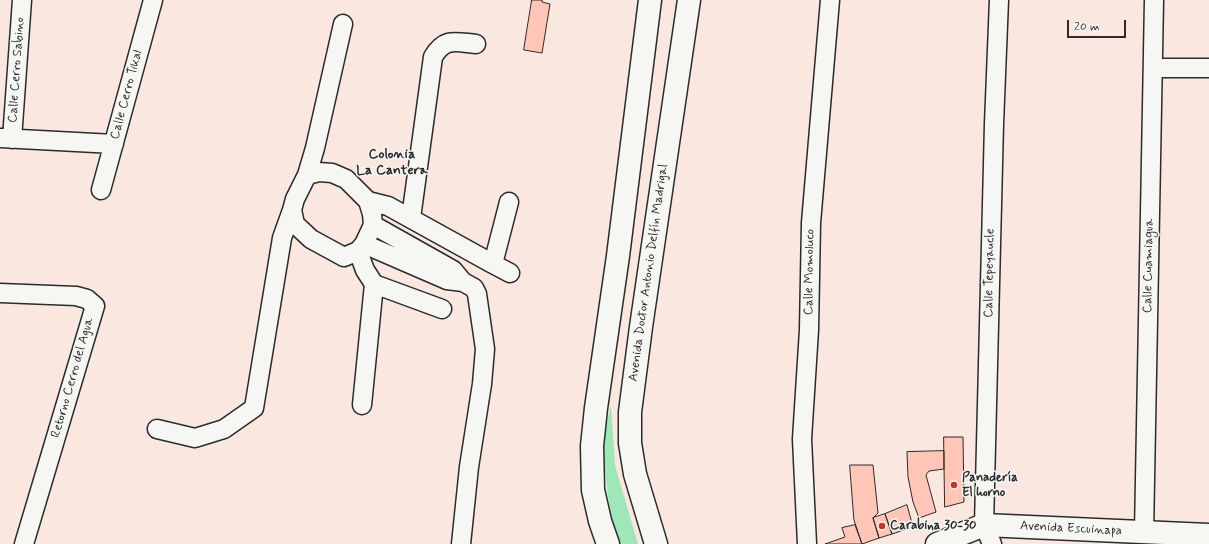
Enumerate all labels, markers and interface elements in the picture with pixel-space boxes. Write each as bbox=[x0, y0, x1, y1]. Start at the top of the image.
scale bar bbox=[1069, 12, 1128, 38]
street label: Calle Cerro Sabino bbox=[6, 17, 28, 123]
text: 20 m bbox=[1074, 19, 1100, 35]
street label: Calle Cerro Tikal bbox=[108, 49, 146, 141]
district label: Colonia La Cantera bbox=[356, 147, 428, 180]
street label: Avenida Doctor Antonio Delfín Madrigal bbox=[626, 163, 672, 383]
street label: Calle Cuamiagua bbox=[1140, 219, 1158, 313]
street label: Calle Tepeyaucle bbox=[981, 228, 999, 318]
street label: Calle Momoluco bbox=[801, 229, 819, 315]
street label: Retorno Cerro del Agua bbox=[48, 316, 98, 440]
place label: Panadería El horno bbox=[962, 470, 1018, 501]
marker: Panadería El horno bbox=[949, 480, 959, 490]
place label: Carabina 30-30 bbox=[890, 518, 976, 534]
street label: Avenida Escuinapa bbox=[1020, 519, 1122, 539]
marker: Carabina 30-30 bbox=[877, 521, 887, 531]

